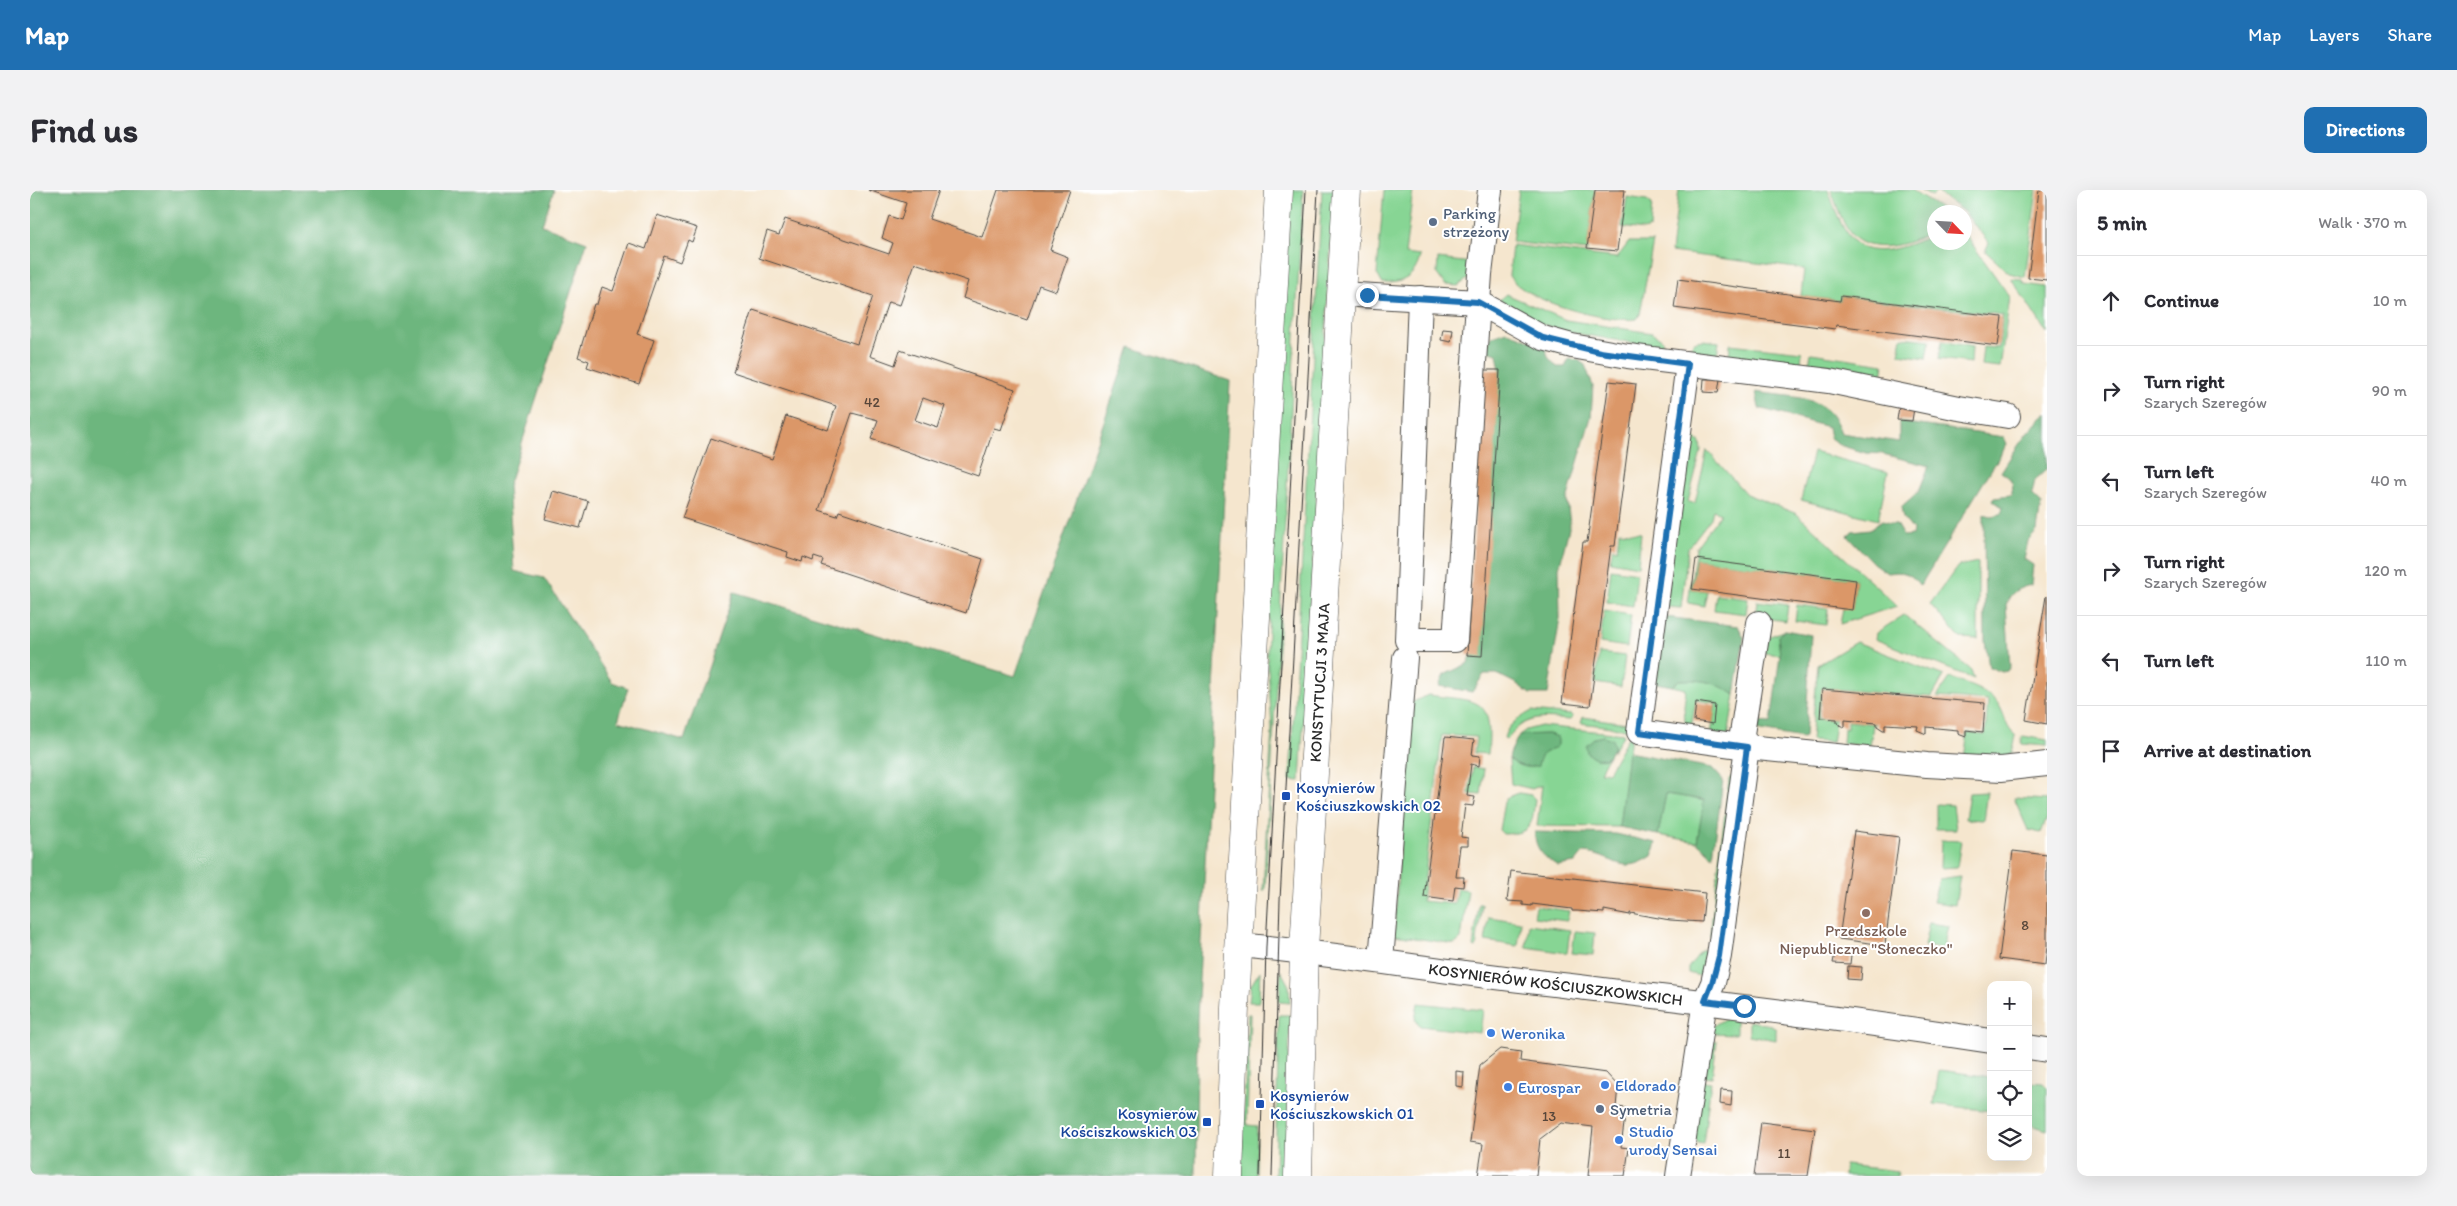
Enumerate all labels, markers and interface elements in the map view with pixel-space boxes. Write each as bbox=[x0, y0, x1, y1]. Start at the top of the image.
text: Map bbox=[25, 21, 69, 50]
text: Map bbox=[2248, 24, 2281, 46]
text: Layers bbox=[2309, 24, 2359, 46]
text: Share bbox=[2387, 24, 2432, 46]
button: Directions bbox=[2304, 107, 2427, 153]
text: Find us bbox=[30, 109, 138, 151]
place label: Parking strzeżony bbox=[1443, 204, 1510, 241]
north arrow bbox=[1927, 205, 1972, 250]
text: 5 min bbox=[2097, 210, 2147, 235]
text: Walk · 370 m bbox=[2318, 213, 2407, 232]
marker: Parking strzeżony bbox=[1427, 216, 1439, 228]
route end bbox=[1356, 284, 1379, 307]
icon: ahead bbox=[2097, 287, 2125, 315]
text: Continue bbox=[2144, 289, 2219, 312]
text: 10 m bbox=[2373, 291, 2407, 310]
text: Turn right bbox=[2144, 370, 2225, 393]
icon: right bbox=[2097, 377, 2125, 405]
text: 90 m bbox=[2372, 381, 2407, 400]
text: Szarych Szeregów bbox=[2144, 393, 2267, 412]
house number: 42 bbox=[864, 394, 881, 411]
text: Turn left bbox=[2144, 460, 2214, 483]
icon: left bbox=[2097, 467, 2125, 495]
text: 40 m bbox=[2370, 471, 2407, 490]
text: Szarych Szeregów bbox=[2144, 483, 2267, 502]
text: Turn right bbox=[2144, 550, 2225, 573]
icon: right bbox=[2097, 557, 2125, 585]
text: 120 m bbox=[2364, 561, 2407, 580]
text: Szarych Szeregów bbox=[2144, 573, 2267, 592]
street label: KONSTYTUCJI 3 MAJA bbox=[1305, 602, 1333, 763]
icon: left bbox=[2097, 647, 2125, 675]
text: Turn left bbox=[2144, 649, 2214, 672]
text: 110 m bbox=[2365, 651, 2407, 670]
icon: arrive bbox=[2097, 737, 2125, 765]
text: Arrive at destination bbox=[2144, 739, 2311, 762]
place label: Kosynierów Kościuszkowskich 02 bbox=[1296, 778, 1442, 815]
marker: Kosynierów Kościuszkowskich 02 bbox=[1280, 790, 1292, 802]
marker: Przedszkole Niepubliczne "Słoneczko" bbox=[1860, 907, 1872, 919]
house number: 8 bbox=[2021, 917, 2029, 934]
place label: Przedszkole Niepubliczne "Słoneczko" bbox=[1780, 921, 1953, 958]
street label: KOSYNIERÓW KOŚCIUSZKOWSKICH bbox=[1427, 959, 1684, 1009]
map controls bbox=[1987, 981, 2032, 1161]
button: + bbox=[1987, 981, 2032, 1026]
route start bbox=[1733, 995, 1756, 1018]
place label: Weronika bbox=[1501, 1024, 1566, 1043]
button: − bbox=[1987, 1026, 2032, 1071]
marker: Weronika bbox=[1485, 1027, 1497, 1039]
button: locate bbox=[1987, 1071, 2032, 1116]
place label: Eldorado bbox=[1615, 1076, 1676, 1095]
place label: Eurospar bbox=[1518, 1078, 1581, 1097]
marker: Eldorado bbox=[1599, 1079, 1611, 1091]
marker: Eurospar bbox=[1502, 1081, 1514, 1093]
place label: Kosynierów Kościuszkowskich 01 bbox=[1270, 1086, 1415, 1123]
marker: Kosynierów Kościuszkowskich 01 bbox=[1254, 1098, 1266, 1110]
place label: Symetria bbox=[1610, 1100, 1672, 1119]
marker: Symetria bbox=[1594, 1103, 1606, 1115]
place label: Kosynierów Kościszkowskich 03 bbox=[1061, 1104, 1197, 1141]
house number: 13 bbox=[1542, 1108, 1556, 1125]
marker: Kosynierów Kościszkowskich 03 bbox=[1201, 1116, 1213, 1128]
button: layers bbox=[1987, 1116, 2032, 1161]
place label: Studio urody Sensai bbox=[1629, 1122, 1717, 1159]
marker: Studio urody Sensai bbox=[1613, 1134, 1625, 1146]
house number: 11 bbox=[1778, 1145, 1791, 1162]

